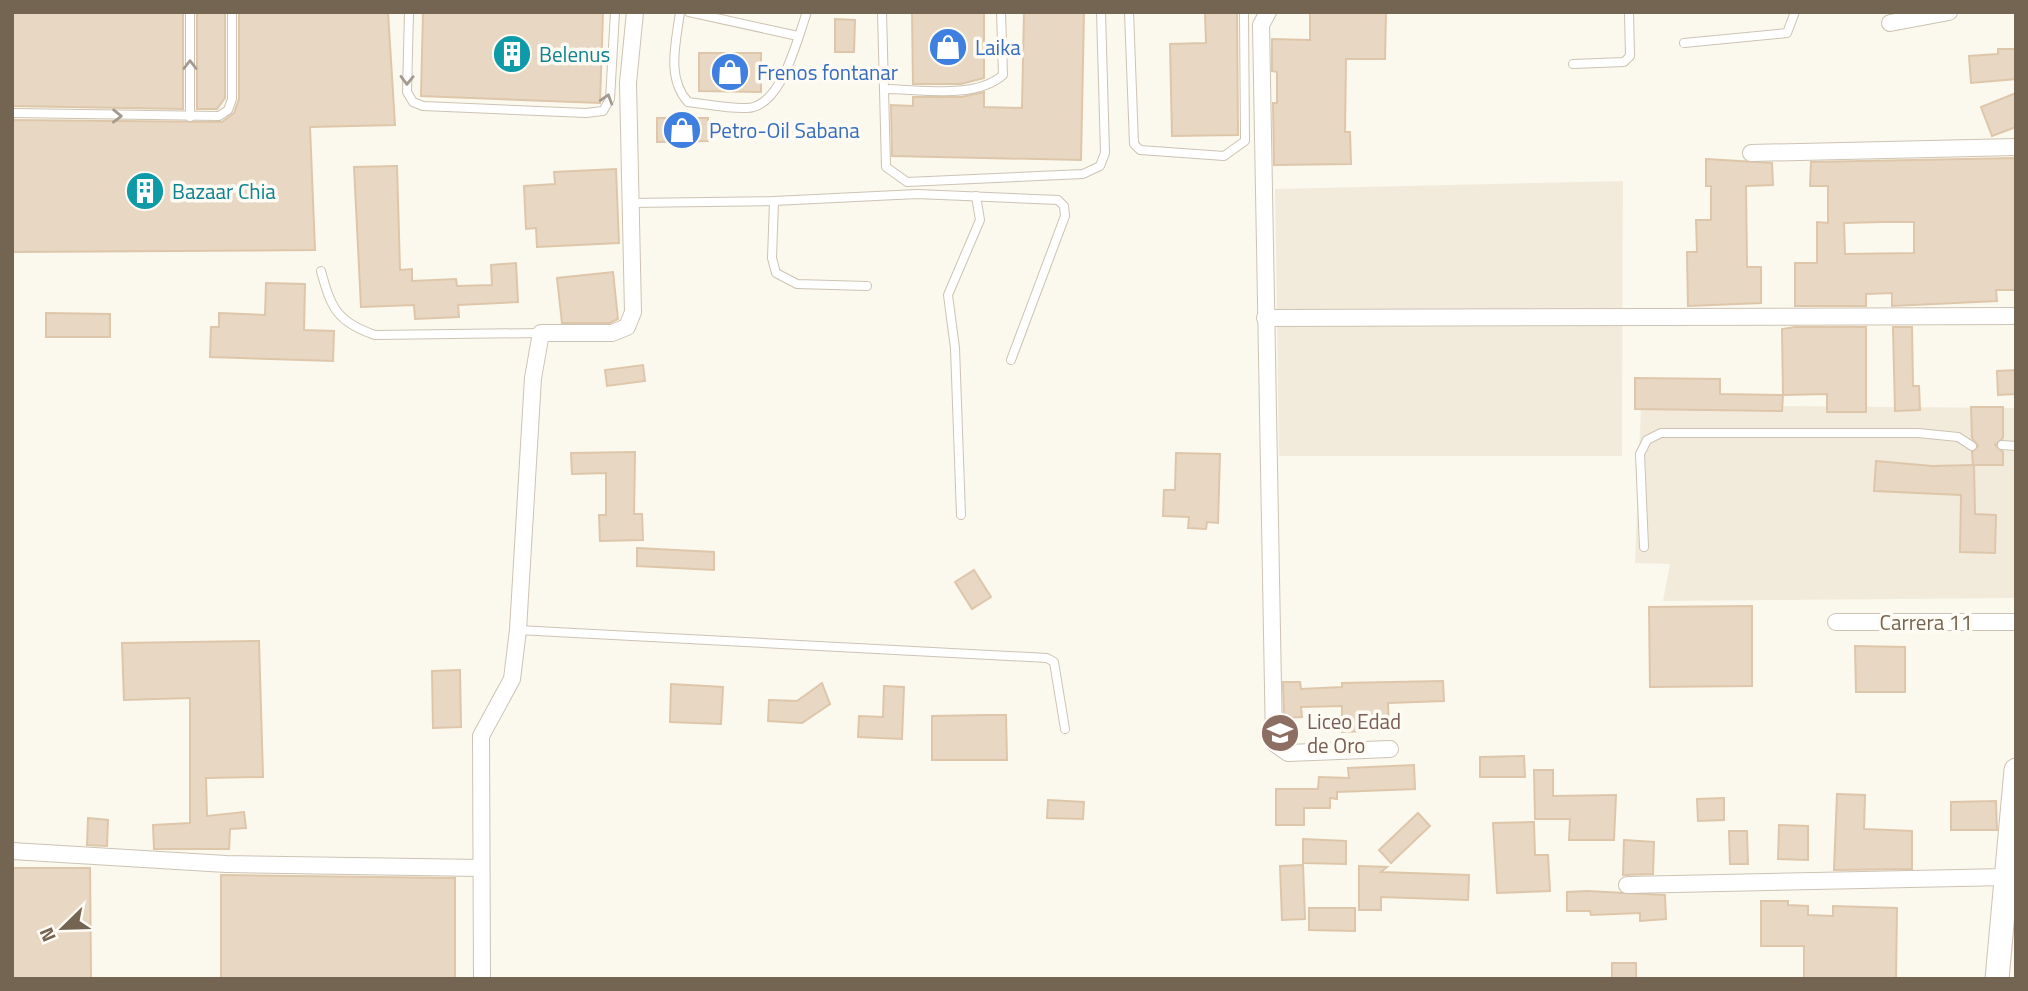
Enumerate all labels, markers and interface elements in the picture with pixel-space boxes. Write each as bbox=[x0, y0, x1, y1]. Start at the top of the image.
shop icon: Laika bbox=[927, 26, 969, 68]
place label: Laika bbox=[975, 31, 1021, 63]
building icon: Belenus bbox=[491, 33, 533, 75]
place label: Belenus bbox=[539, 38, 610, 70]
shop icon: Frenos fontanar bbox=[709, 51, 751, 93]
place label: Frenos fontanar bbox=[757, 56, 898, 88]
one-way arrow bbox=[182, 59, 198, 69]
one-way arrow bbox=[399, 76, 415, 86]
one-way arrow bbox=[599, 94, 614, 106]
one-way arrow bbox=[112, 108, 123, 123]
shop icon: Petro-Oil Sabana bbox=[661, 109, 703, 151]
place label: Petro-Oil Sabana bbox=[709, 114, 860, 146]
building icon: Bazaar Chia bbox=[124, 170, 166, 212]
place label: Bazaar Chia bbox=[172, 175, 276, 207]
street label: Carrera 11 bbox=[1880, 606, 1972, 638]
place label: Liceo Edad de Oro bbox=[1307, 705, 1401, 761]
school or university icon: Liceo Edad de Oro bbox=[1259, 712, 1301, 754]
north arrow bbox=[28, 893, 98, 963]
text: N bbox=[31, 923, 63, 947]

